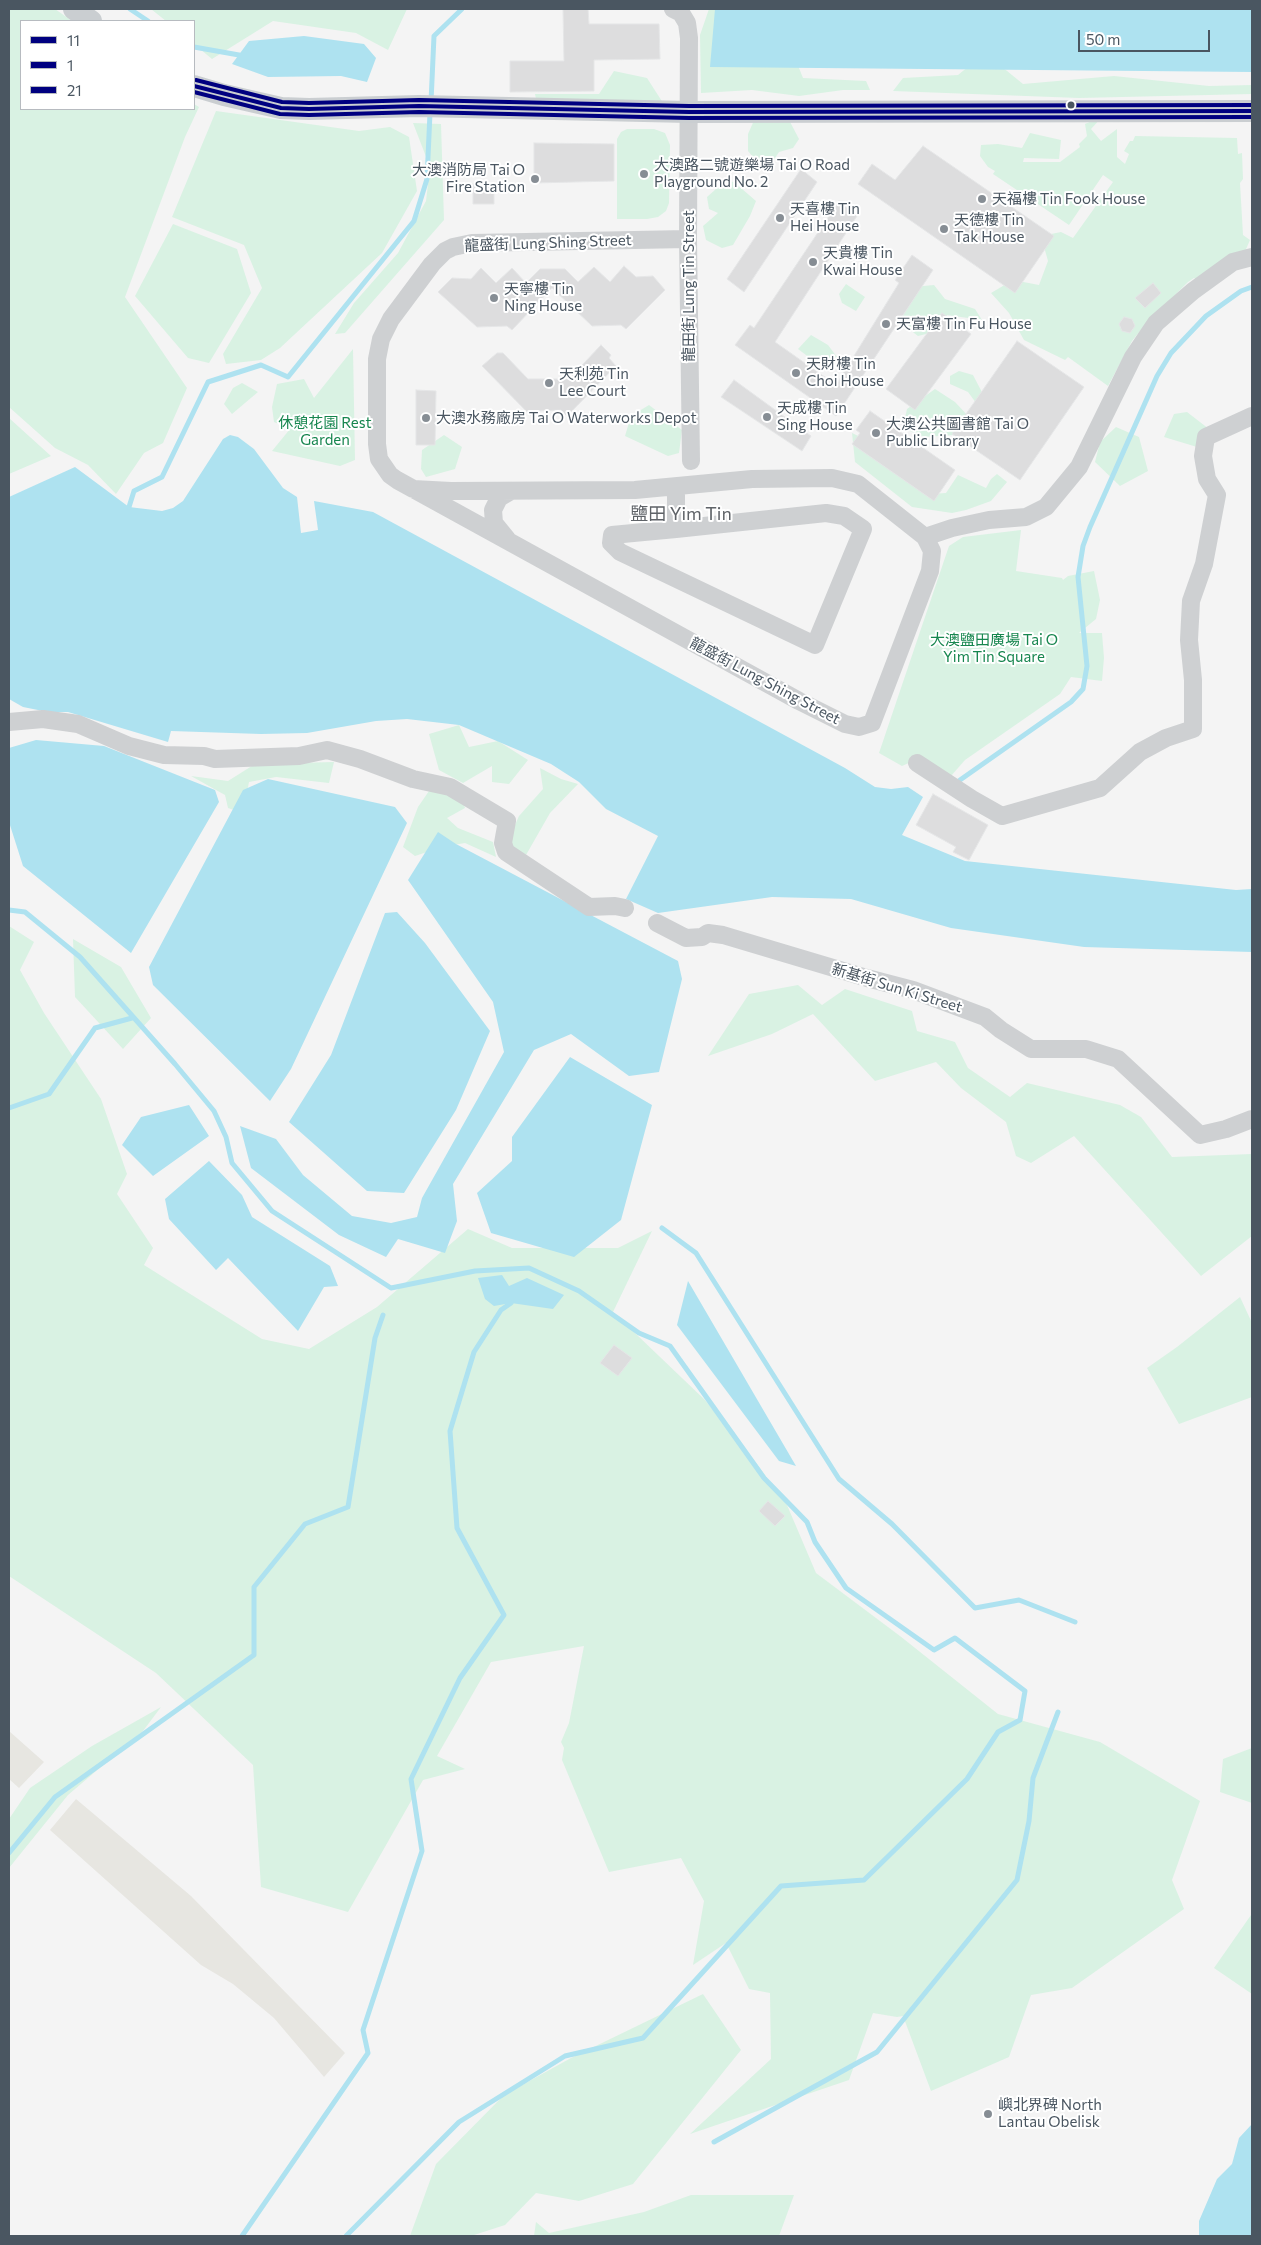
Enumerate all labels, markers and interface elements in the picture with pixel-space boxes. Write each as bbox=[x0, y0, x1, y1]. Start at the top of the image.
legend bbox=[20, 20, 195, 110]
scale bar bbox=[1081, 20, 1214, 52]
text: 50 m bbox=[1086, 30, 1120, 48]
text: 11 bbox=[67, 31, 80, 49]
text: 1 bbox=[67, 56, 73, 74]
text: 21 bbox=[67, 81, 82, 99]
unlabelled marker bbox=[1066, 100, 1076, 110]
place label: 大澳路二號遊樂場 Tai O Road Playground No. 2 bbox=[654, 156, 850, 191]
place label: 大澳消防局 Tai O Fire Station bbox=[412, 161, 525, 196]
marker: 大澳路二號遊樂場 Tai O Road Playground No. 2 bbox=[638, 168, 650, 180]
marker: 大澳消防局 Tai O Fire Station bbox=[529, 173, 541, 185]
place label: 天福樓 Tin Fook House bbox=[992, 190, 1145, 208]
marker: 天福樓 Tin Fook House bbox=[976, 193, 988, 205]
place label: 天喜樓 Tin Hei House bbox=[790, 200, 860, 235]
street label: 龍田街 Lung Tin Street bbox=[680, 210, 698, 362]
place label: 天德樓 Tin Tak House bbox=[954, 211, 1024, 246]
marker: 天喜樓 Tin Hei House bbox=[774, 212, 786, 224]
marker: 天德樓 Tin Tak House bbox=[938, 223, 950, 235]
street label: 龍盛街 Lung Shing Street bbox=[464, 231, 632, 255]
place label: 天貴樓 Tin Kwai House bbox=[823, 244, 902, 279]
marker: 天貴樓 Tin Kwai House bbox=[807, 256, 819, 268]
place label: 天寧樓 Tin Ning House bbox=[504, 280, 582, 315]
marker: 天寧樓 Tin Ning House bbox=[488, 292, 500, 304]
place label: 天富樓 Tin Fu House bbox=[896, 315, 1032, 333]
marker: 天富樓 Tin Fu House bbox=[880, 318, 892, 330]
place label: 天財樓 Tin Choi House bbox=[806, 355, 884, 390]
place label: 天利苑 Tin Lee Court bbox=[559, 365, 629, 400]
marker: 天財樓 Tin Choi House bbox=[790, 367, 802, 379]
marker: 天利苑 Tin Lee Court bbox=[543, 377, 555, 389]
place label: 天成樓 Tin Sing House bbox=[777, 399, 853, 434]
place label: 大澳水務廠房 Tai O Waterworks Depot bbox=[436, 409, 697, 427]
marker: 天成樓 Tin Sing House bbox=[761, 411, 773, 423]
marker: 大澳水務廠房 Tai O Waterworks Depot bbox=[420, 412, 432, 424]
park label: 休憩花園 Rest Garden bbox=[278, 414, 372, 449]
place label: 大澳公共圖書館 Tai O Public Library bbox=[886, 415, 1029, 450]
marker: 大澳公共圖書館 Tai O Public Library bbox=[870, 427, 882, 439]
district label: 鹽田 Yim Tin bbox=[630, 503, 732, 525]
park label: 大澳鹽田廣場 Tai O Yim Tin Square bbox=[930, 631, 1058, 666]
street label: 龍盛街 Lung Shing Street bbox=[687, 634, 843, 728]
street label: 新基街 Sun Ki Street bbox=[829, 960, 965, 1016]
place label: 嶼北界碑 North Lantau Obelisk bbox=[998, 2096, 1102, 2131]
marker: 嶼北界碑 North Lantau Obelisk bbox=[982, 2108, 994, 2120]

